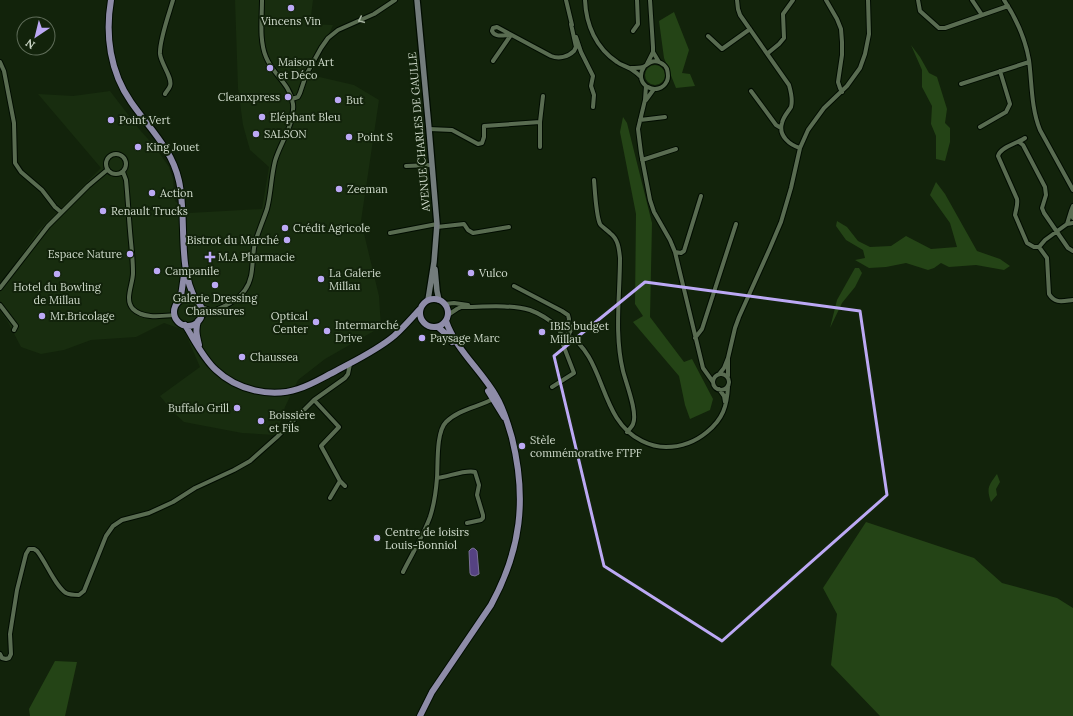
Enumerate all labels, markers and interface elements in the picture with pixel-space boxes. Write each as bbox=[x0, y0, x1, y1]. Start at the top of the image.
marker: Vincens Vin bbox=[286, 3, 296, 13]
place label: Vincens Vin bbox=[260, 14, 321, 28]
one-way arrow bbox=[358, 15, 365, 23]
north arrow bbox=[16, 16, 56, 56]
text: N bbox=[22, 36, 38, 52]
street label: AVENUE CHARLES DE GAULLE bbox=[405, 52, 433, 213]
place label: Maison Art et Déco bbox=[278, 55, 335, 82]
marker: Maison Art et Déco bbox=[265, 63, 275, 73]
place label: Cleanxpress bbox=[218, 90, 280, 104]
marker: Cleanxpress bbox=[283, 92, 293, 102]
place label: But bbox=[346, 93, 364, 107]
marker: But bbox=[333, 95, 343, 105]
place label: Eléphant Bleu bbox=[270, 110, 341, 124]
marker: Eléphant Bleu bbox=[257, 112, 267, 122]
place label: Point Vert bbox=[119, 113, 171, 127]
marker: Point Vert bbox=[106, 115, 116, 125]
place label: SALSON bbox=[264, 127, 307, 141]
marker: SALSON bbox=[251, 129, 261, 139]
place label: Point S bbox=[357, 130, 393, 144]
marker: Point S bbox=[344, 132, 354, 142]
place label: King Jouet bbox=[146, 140, 200, 154]
marker: King Jouet bbox=[133, 142, 143, 152]
place label: Zeeman bbox=[347, 182, 388, 196]
marker: Zeeman bbox=[334, 184, 344, 194]
place label: Action bbox=[159, 186, 193, 200]
marker: Action bbox=[147, 188, 157, 198]
place label: Renault Trucks bbox=[111, 204, 188, 218]
marker: Renault Trucks bbox=[98, 206, 108, 216]
place label: Crédit Agricole bbox=[293, 221, 370, 235]
marker: Crédit Agricole bbox=[280, 223, 290, 233]
place label: Bistrot du Marché bbox=[187, 233, 279, 247]
marker: Bistrot du Marché bbox=[282, 235, 292, 245]
place label: Espace Nature bbox=[48, 247, 122, 261]
marker: Espace Nature bbox=[125, 249, 135, 259]
place label: M.A Pharmacie bbox=[218, 250, 295, 264]
marker: M.A Pharmacie bbox=[205, 252, 215, 262]
place label: Campanile bbox=[165, 264, 219, 278]
marker: Campanile bbox=[152, 266, 162, 276]
place label: La Galerie Millau bbox=[329, 266, 381, 293]
place label: Vulco bbox=[478, 266, 508, 280]
marker: Vulco bbox=[466, 268, 476, 278]
marker: Hotel du Bowling de Millau bbox=[52, 269, 62, 279]
marker: La Galerie Millau bbox=[316, 274, 326, 284]
place label: Hotel du Bowling de Millau bbox=[13, 280, 102, 307]
marker: Galerie Dressing Chaussures bbox=[210, 280, 220, 290]
place label: Galerie Dressing Chaussures bbox=[173, 291, 258, 318]
place label: Mr.Bricolage bbox=[50, 309, 115, 323]
place label: Optical Center bbox=[271, 309, 308, 336]
marker: Mr.Bricolage bbox=[37, 311, 47, 321]
marker: Optical Center bbox=[311, 317, 321, 327]
place label: Intermarché Drive bbox=[335, 318, 399, 345]
place label: IBIS budget Millau bbox=[550, 319, 610, 346]
marker: Intermarché Drive bbox=[322, 326, 332, 336]
marker: IBIS budget Millau bbox=[537, 327, 547, 337]
place label: Paysage Marc bbox=[430, 331, 500, 345]
marker: Paysage Marc bbox=[417, 333, 427, 343]
place label: Chaussea bbox=[250, 350, 299, 364]
marker: Chaussea bbox=[237, 352, 247, 362]
place label: Buffalo Grill bbox=[168, 401, 229, 415]
marker: Buffalo Grill bbox=[232, 403, 242, 413]
place label: Boissière et Fils bbox=[269, 408, 315, 435]
marker: Boissière et Fils bbox=[256, 416, 266, 426]
place label: Stèle commémorative FTPF bbox=[530, 433, 642, 460]
marker: Stèle commémorative FTPF bbox=[517, 441, 527, 451]
place label: Centre de loisirs Louis-Bonniol bbox=[385, 525, 469, 552]
marker: Centre de loisirs Louis-Bonniol bbox=[372, 533, 382, 543]

